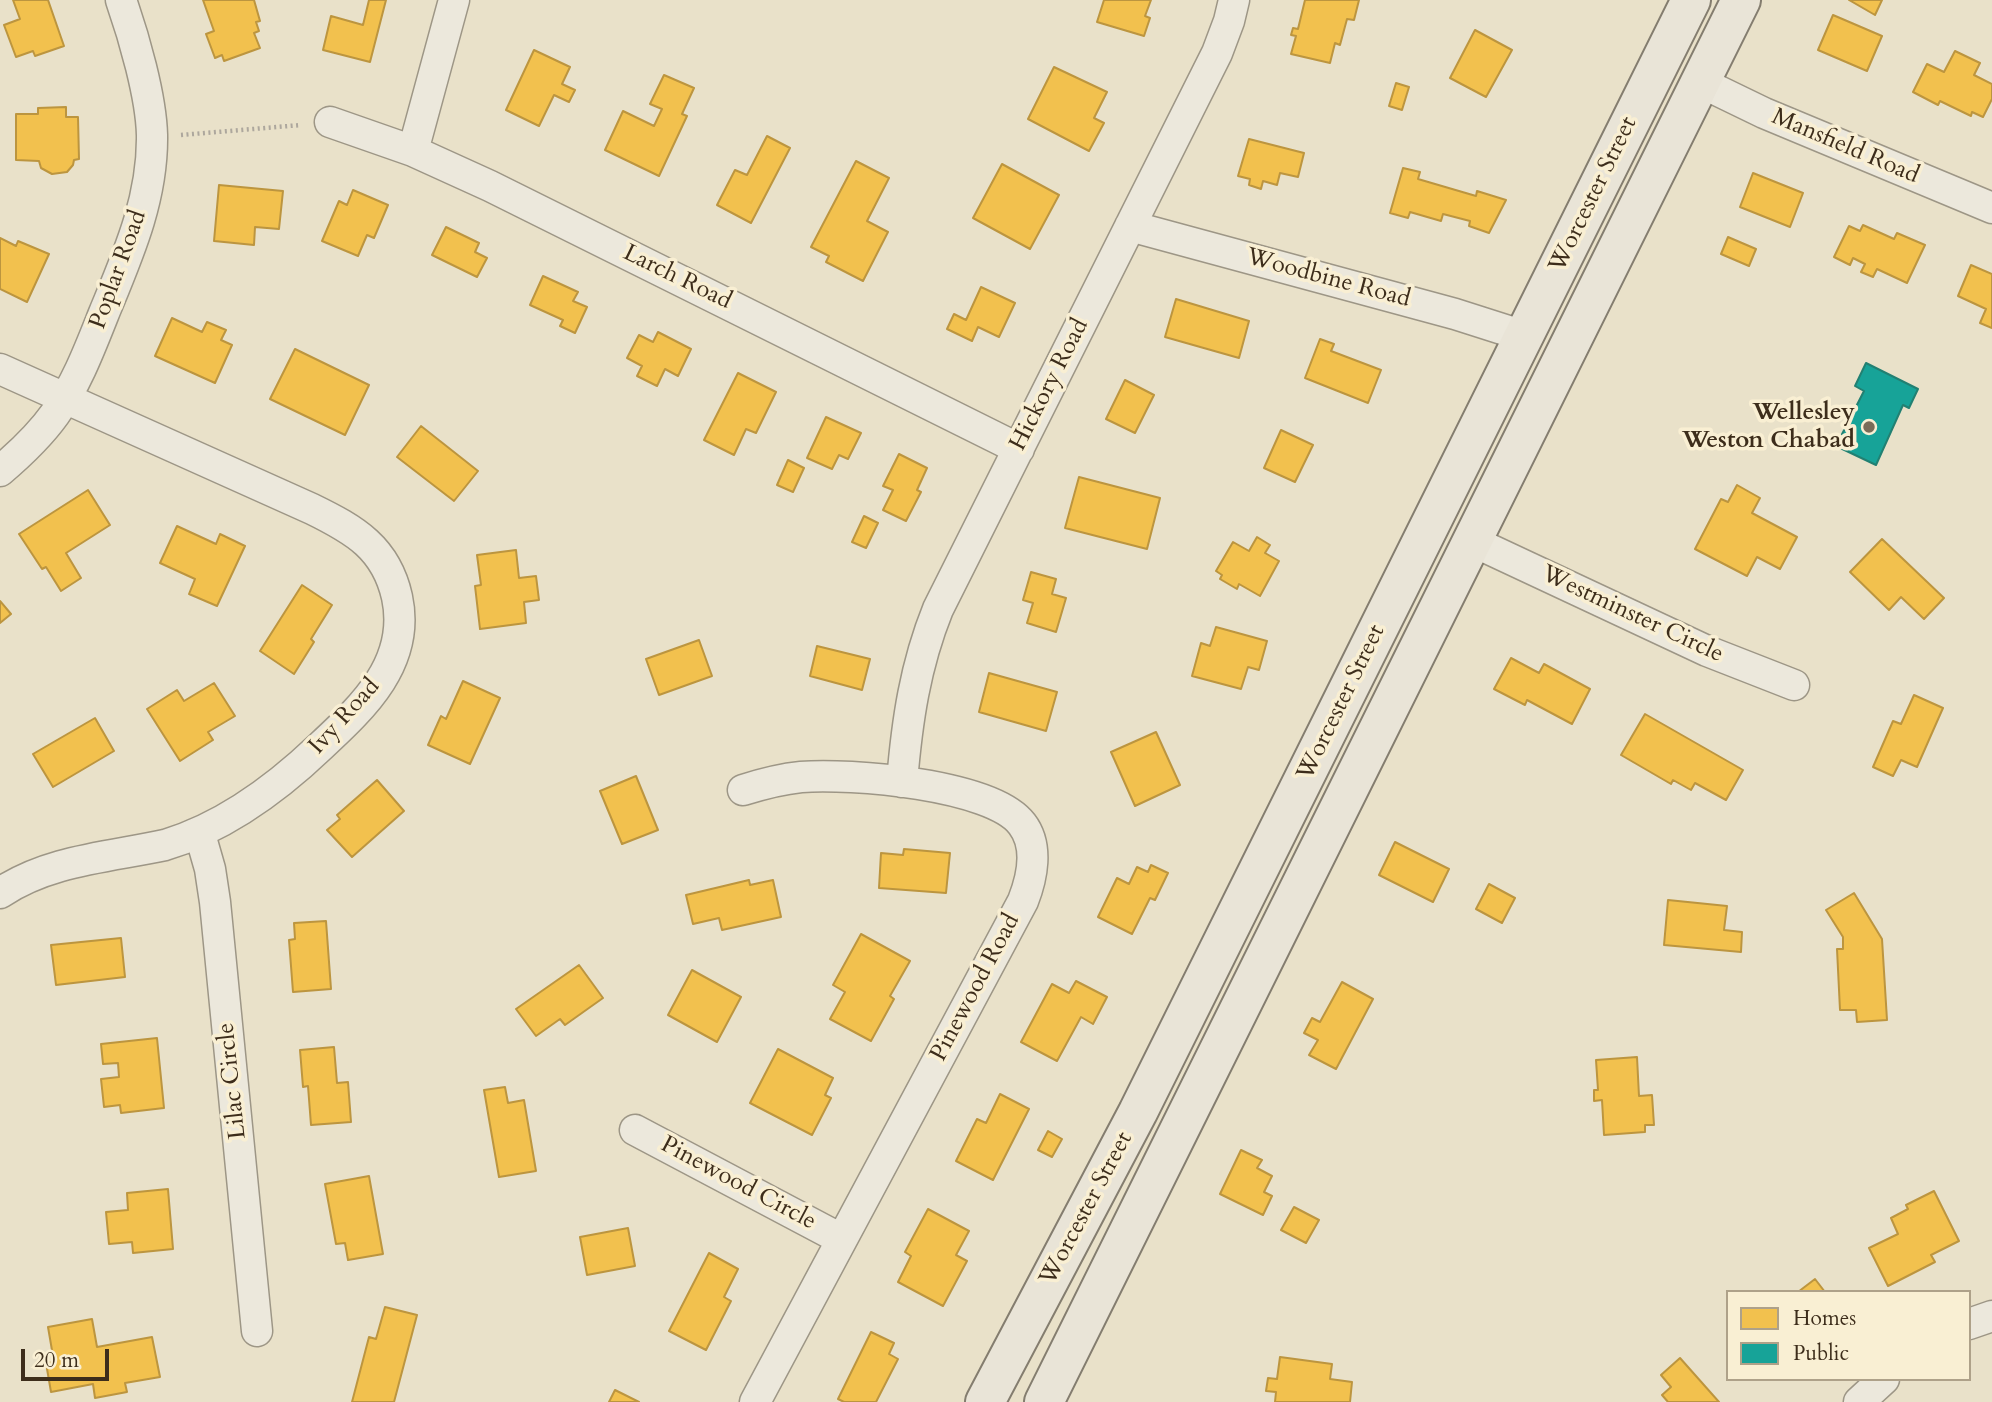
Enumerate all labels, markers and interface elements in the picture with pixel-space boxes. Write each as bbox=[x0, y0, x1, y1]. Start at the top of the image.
street label: Mansfield Road bbox=[1767, 103, 1923, 191]
street label: Worcester Street bbox=[1544, 113, 1644, 277]
street label: Poplar Road bbox=[84, 207, 154, 333]
street label: Larch Road bbox=[618, 239, 736, 317]
street label: Woodbine Road bbox=[1243, 243, 1413, 315]
street label: Hickory Road bbox=[1004, 314, 1096, 456]
place label: Wellesley Weston Chabad bbox=[1682, 399, 1855, 455]
marker: Wellesley Weston Chabad bbox=[1861, 419, 1877, 435]
street label: Westminster Circle bbox=[1537, 560, 1727, 670]
street label: Worcester Street bbox=[1292, 621, 1392, 785]
street label: Ivy Road bbox=[303, 673, 387, 761]
street label: Pinewood Road bbox=[925, 909, 1027, 1067]
street label: Lilac Circle bbox=[213, 1021, 253, 1141]
street label: Worcester Street bbox=[1034, 1127, 1140, 1291]
street label: Pinewood Circle bbox=[655, 1131, 821, 1237]
legend bbox=[1726, 1290, 1971, 1381]
text: Homes bbox=[1793, 1304, 1856, 1333]
scale bar bbox=[24, 1336, 112, 1380]
text: Public bbox=[1793, 1339, 1849, 1368]
text: 20 m bbox=[34, 1346, 79, 1375]

